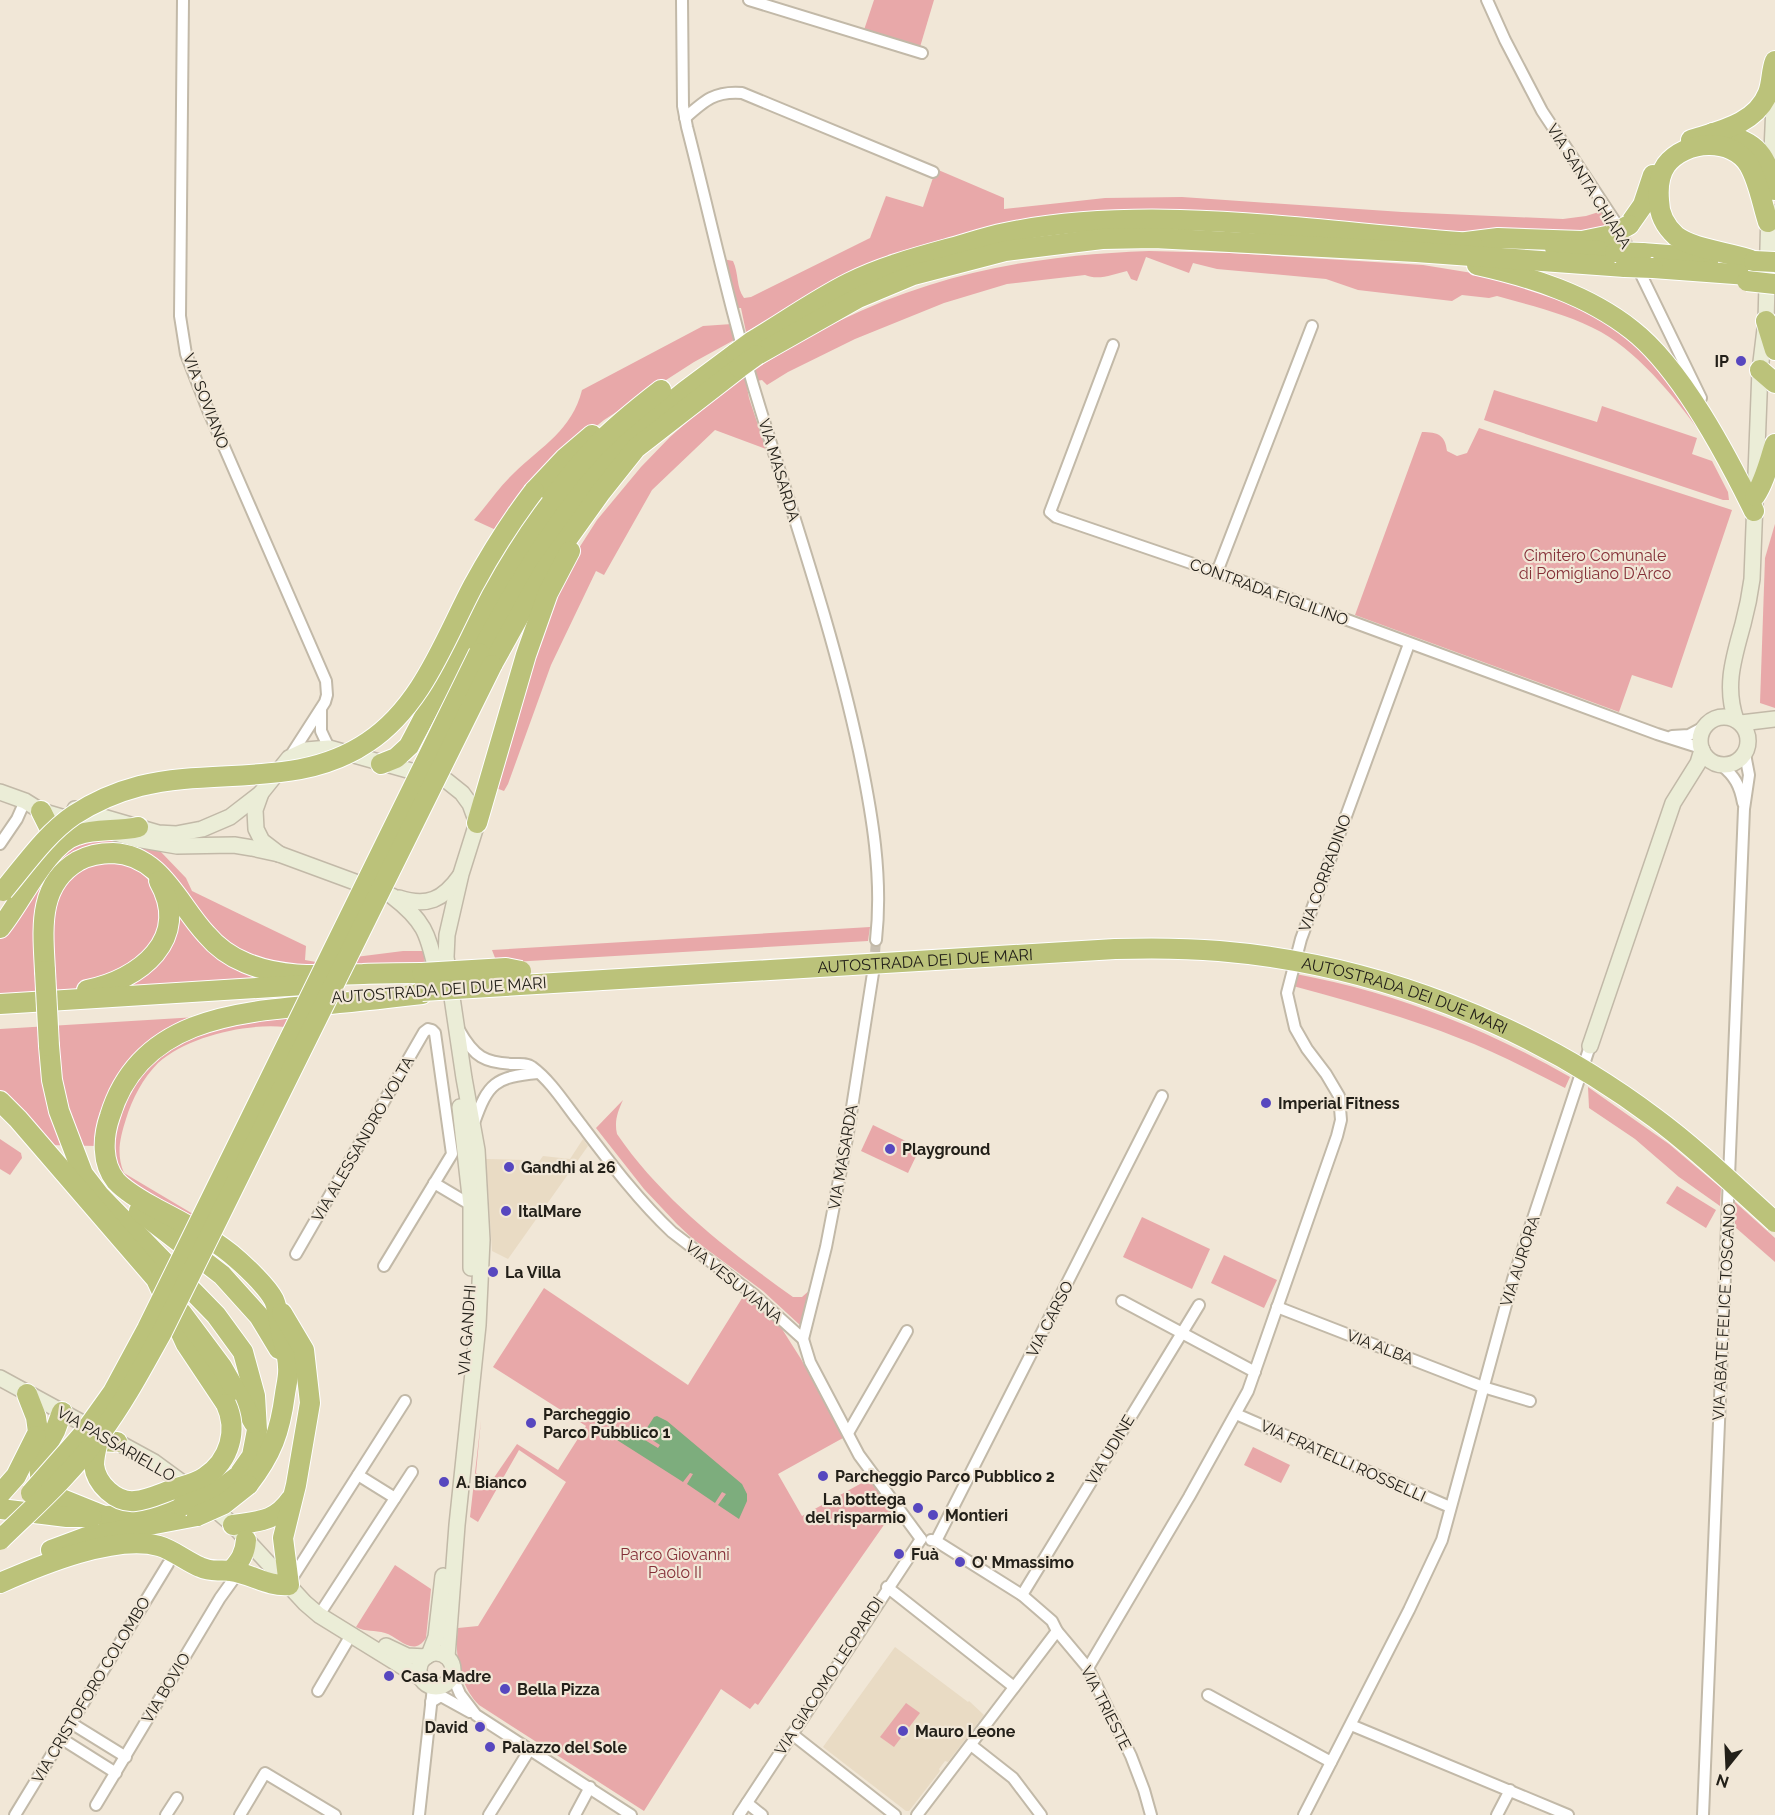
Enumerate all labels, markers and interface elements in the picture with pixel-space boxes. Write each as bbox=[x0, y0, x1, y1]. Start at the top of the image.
street label: VIA SANTA CHIARA bbox=[1543, 120, 1635, 252]
street label: VIA SOVIANO bbox=[179, 351, 233, 451]
place label: IP bbox=[1714, 352, 1729, 371]
marker: IP bbox=[1734, 354, 1748, 368]
street label: VIA MASARDA bbox=[754, 416, 804, 524]
park label: Cimitero Comunale di Pomigliano D'Arco bbox=[1519, 546, 1671, 583]
street label: CONTRADA FIGLILINO bbox=[1187, 554, 1351, 630]
street label: VIA CORRADINO bbox=[1295, 812, 1355, 934]
street label: AUTOSTRADA DEI DUE MARI bbox=[817, 944, 1033, 977]
street label: AUTOSTRADA DEI DUE MARI bbox=[1300, 953, 1511, 1038]
street label: AUTOSTRADA DEI DUE MARI bbox=[331, 973, 547, 1007]
street label: VIA ALESSANDRO VOLTA bbox=[308, 1053, 418, 1225]
place label: Imperial Fitness bbox=[1278, 1094, 1400, 1113]
marker: Imperial Fitness bbox=[1259, 1096, 1273, 1110]
street label: VIA MASARDA bbox=[824, 1103, 862, 1211]
place label: Playground bbox=[902, 1140, 990, 1159]
marker: Playground bbox=[883, 1142, 897, 1156]
place label: Gandhi al 26 bbox=[521, 1158, 616, 1177]
marker: Gandhi al 26 bbox=[502, 1160, 516, 1174]
place label: ItalMare bbox=[518, 1202, 582, 1221]
street label: VIA ABATE FELICE TOSCANO bbox=[1709, 1203, 1739, 1421]
marker: ItalMare bbox=[499, 1204, 513, 1218]
street label: VIA AURORA bbox=[1496, 1213, 1544, 1309]
street label: VIA VESUVIANA bbox=[681, 1237, 787, 1327]
place label: La Villa bbox=[505, 1263, 561, 1282]
marker: La Villa bbox=[486, 1265, 500, 1279]
street label: VIA CARSO bbox=[1023, 1278, 1077, 1360]
street label: VIA GANDHI bbox=[454, 1284, 480, 1376]
street label: VIA ALBA bbox=[1344, 1326, 1416, 1368]
street label: VIA PASSARIELLO bbox=[53, 1402, 179, 1486]
place label: Parcheggio Parco Pubblico 1 bbox=[543, 1405, 670, 1442]
street label: VIA UDINE bbox=[1082, 1411, 1139, 1489]
marker: Parcheggio Parco Pubblico 1 bbox=[524, 1416, 538, 1430]
street label: VIA FRATELLI ROSSELLI bbox=[1257, 1416, 1429, 1506]
place label: Parcheggio Parco Pubblico 2 bbox=[835, 1467, 1055, 1486]
marker: Parcheggio Parco Pubblico 2 bbox=[816, 1469, 830, 1483]
place label: A. Bianco bbox=[456, 1473, 527, 1492]
marker: A. Bianco bbox=[437, 1475, 451, 1489]
place label: La bottega del risparmio bbox=[805, 1490, 906, 1527]
marker: La bottega del risparmio bbox=[911, 1501, 925, 1515]
place label: Montieri bbox=[945, 1506, 1008, 1525]
marker: Montieri bbox=[926, 1508, 940, 1522]
park label: Parco Giovanni Paolo II bbox=[620, 1545, 730, 1582]
place label: Fuà bbox=[911, 1545, 939, 1564]
marker: Fuà bbox=[892, 1547, 906, 1561]
place label: O' Mmassimo bbox=[972, 1553, 1074, 1572]
marker: O' Mmassimo bbox=[953, 1555, 967, 1569]
street label: VIA CRISTOFORO COLOMBO bbox=[28, 1593, 154, 1787]
street label: VIA GIACOMO LEOPARDI bbox=[771, 1593, 887, 1759]
street label: VIA BOVIO bbox=[138, 1650, 194, 1726]
street label: VIA TRIESTE bbox=[1077, 1663, 1135, 1753]
place label: Casa Madre bbox=[401, 1667, 491, 1686]
marker: Casa Madre bbox=[382, 1669, 396, 1683]
place label: Bella Pizza bbox=[517, 1680, 600, 1699]
marker: Bella Pizza bbox=[498, 1682, 512, 1696]
place label: David bbox=[425, 1718, 468, 1737]
marker: David bbox=[473, 1720, 487, 1734]
place label: Mauro Leone bbox=[915, 1722, 1016, 1741]
marker: Mauro Leone bbox=[896, 1724, 910, 1738]
north arrow bbox=[1697, 1737, 1757, 1797]
place label: Palazzo del Sole bbox=[502, 1738, 627, 1757]
marker: Palazzo del Sole bbox=[483, 1740, 497, 1754]
text: N bbox=[1714, 1770, 1731, 1792]

